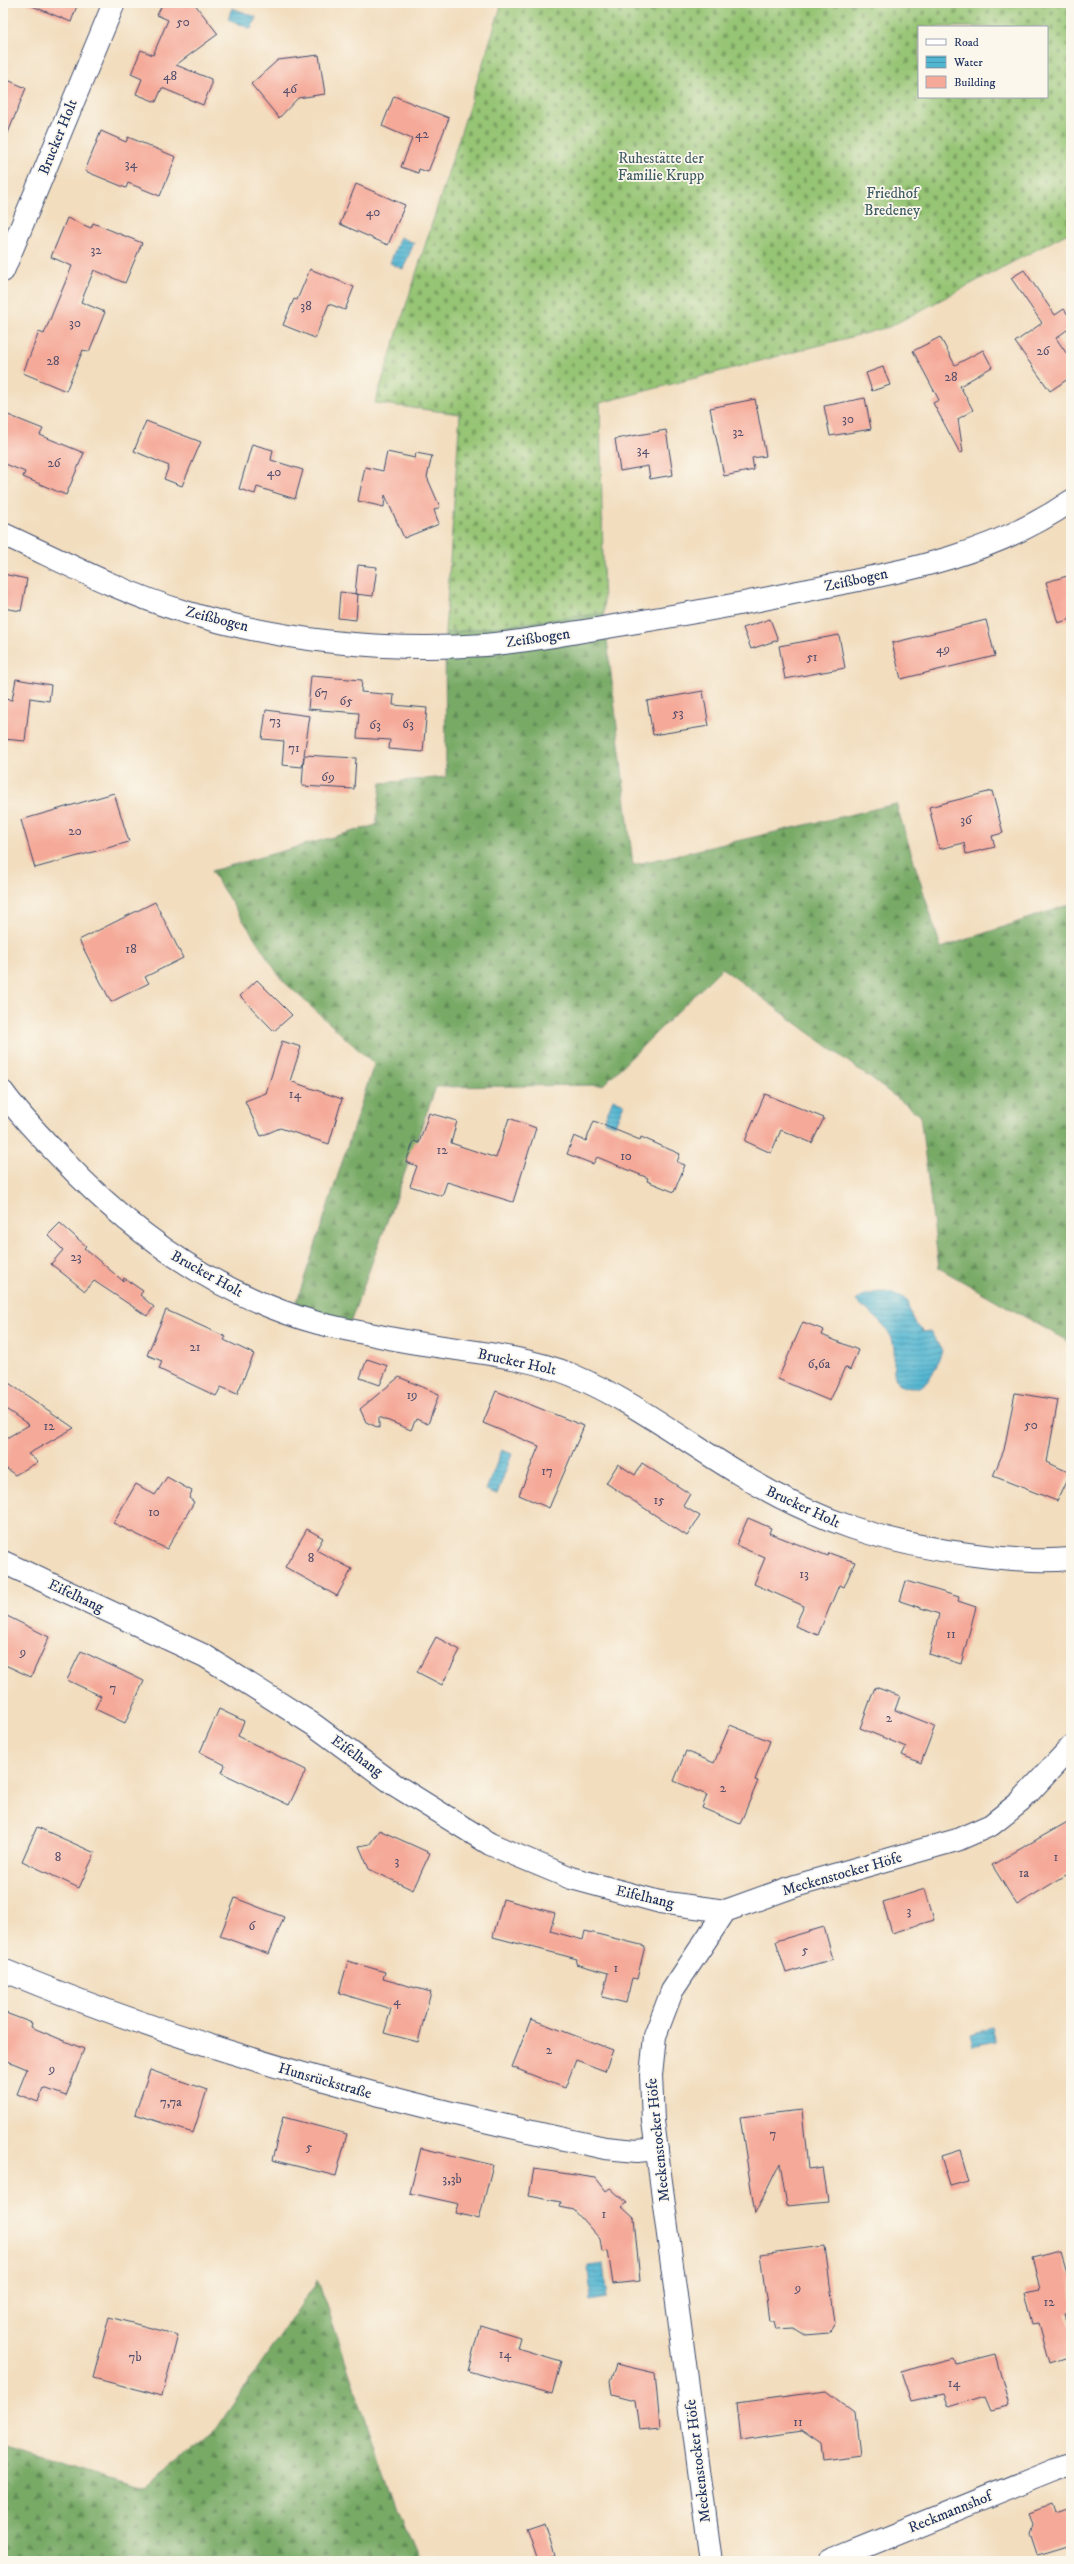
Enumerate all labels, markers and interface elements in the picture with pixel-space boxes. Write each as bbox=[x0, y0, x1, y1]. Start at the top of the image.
house number: 50 bbox=[176, 14, 190, 30]
legend bbox=[918, 26, 1048, 98]
text: Road bbox=[954, 35, 979, 50]
text: Water bbox=[953, 55, 983, 70]
house number: 48 bbox=[163, 68, 177, 84]
text: Building bbox=[954, 75, 995, 90]
house number: 46 bbox=[283, 81, 298, 97]
street label: Brucker Holt bbox=[34, 96, 82, 178]
house number: 42 bbox=[415, 126, 430, 142]
park label: Ruhestätte der Familie Krupp bbox=[618, 149, 705, 185]
house number: 34 bbox=[125, 156, 138, 172]
park label: Friedhof Bredeney bbox=[864, 184, 921, 220]
house number: 40 bbox=[366, 204, 380, 220]
house number: 32 bbox=[90, 242, 102, 258]
house number: 38 bbox=[300, 298, 312, 314]
house number: 30 bbox=[69, 315, 81, 331]
house number: 26 bbox=[1036, 343, 1051, 359]
house number: 28 bbox=[47, 353, 59, 369]
house number: 28 bbox=[945, 369, 957, 385]
house number: 30 bbox=[842, 411, 854, 427]
house number: 32 bbox=[732, 424, 744, 440]
house number: 34 bbox=[637, 442, 650, 458]
house number: 26 bbox=[47, 455, 62, 471]
house number: 40 bbox=[267, 464, 281, 480]
street label: Zeißbogen bbox=[823, 564, 890, 596]
street label: Zeißbogen bbox=[183, 602, 251, 636]
street label: Zeißbogen bbox=[505, 624, 571, 652]
house number: 49 bbox=[936, 641, 950, 657]
house number: 51 bbox=[806, 649, 818, 665]
house number: 67 bbox=[314, 685, 328, 701]
house number: 65 bbox=[339, 693, 353, 709]
house number: 53 bbox=[672, 705, 684, 721]
house number: 73 bbox=[269, 713, 281, 729]
house number: 63 bbox=[402, 716, 414, 732]
house number: 63 bbox=[369, 717, 381, 733]
house number: 71 bbox=[288, 740, 300, 756]
house number: 69 bbox=[321, 769, 335, 785]
house number: 36 bbox=[960, 812, 973, 828]
house number: 20 bbox=[68, 823, 82, 839]
house number: 18 bbox=[125, 941, 137, 957]
house number: 14 bbox=[289, 1086, 302, 1102]
house number: 12 bbox=[436, 1142, 448, 1158]
house number: 10 bbox=[620, 1148, 632, 1164]
street label: Brucker Holt bbox=[167, 1246, 247, 1302]
house number: 23 bbox=[70, 1249, 82, 1265]
house number: 21 bbox=[189, 1339, 201, 1355]
street label: Brucker Holt bbox=[476, 1344, 558, 1380]
house number: 6,6a bbox=[808, 1356, 831, 1372]
house number: 19 bbox=[406, 1387, 418, 1403]
house number: 50 bbox=[1024, 1417, 1038, 1433]
house number: 12 bbox=[43, 1418, 55, 1434]
house number: 17 bbox=[541, 1463, 553, 1479]
street label: Brucker Holt bbox=[763, 1482, 843, 1533]
house number: 15 bbox=[653, 1492, 665, 1508]
house number: 10 bbox=[148, 1504, 160, 1520]
house number: 8 bbox=[308, 1550, 314, 1566]
house number: 13 bbox=[799, 1566, 809, 1582]
street label: Eifelhang bbox=[45, 1575, 108, 1617]
house number: 11 bbox=[946, 1626, 956, 1642]
house number: 9 bbox=[19, 1644, 26, 1660]
house number: 7 bbox=[110, 1680, 117, 1696]
house number: 2 bbox=[886, 1710, 893, 1726]
street label: Eifelhang bbox=[327, 1731, 387, 1782]
house number: 2 bbox=[720, 1780, 727, 1796]
street label: Meckenstocker Höfe bbox=[780, 1848, 904, 1900]
house number: 8 bbox=[55, 1849, 61, 1865]
house number: 1 bbox=[1054, 1849, 1059, 1865]
house number: 3 bbox=[395, 1853, 400, 1869]
house number: 1a bbox=[1019, 1865, 1030, 1881]
street label: Eifelhang bbox=[614, 1881, 677, 1913]
house number: 3 bbox=[907, 1903, 912, 1919]
house number: 6 bbox=[249, 1918, 257, 1934]
house number: 5 bbox=[802, 1942, 809, 1958]
house number: 1 bbox=[614, 1960, 619, 1976]
house number: 4 bbox=[393, 1993, 401, 2009]
house number: 2 bbox=[546, 2042, 553, 2058]
street label: Hunsrückstraße bbox=[276, 2059, 374, 2103]
house number: 9 bbox=[48, 2061, 55, 2077]
street label: Meckenstocker Höfe bbox=[642, 2077, 674, 2203]
house number: 7,7a bbox=[160, 2094, 182, 2110]
house number: 7 bbox=[770, 2126, 777, 2142]
house number: 5 bbox=[306, 2139, 313, 2155]
house number: 3,3b bbox=[442, 2171, 462, 2187]
house number: 1 bbox=[602, 2206, 607, 2222]
house number: 9 bbox=[794, 2280, 801, 2296]
house number: 12 bbox=[1043, 2294, 1055, 2310]
house number: 14 bbox=[499, 2346, 512, 2362]
house number: 7b bbox=[129, 2349, 141, 2365]
house number: 14 bbox=[948, 2375, 961, 2391]
street label: Meckenstocker Höfe bbox=[681, 2398, 715, 2524]
house number: 11 bbox=[793, 2414, 803, 2430]
street label: Reckmannshof bbox=[906, 2486, 996, 2537]

